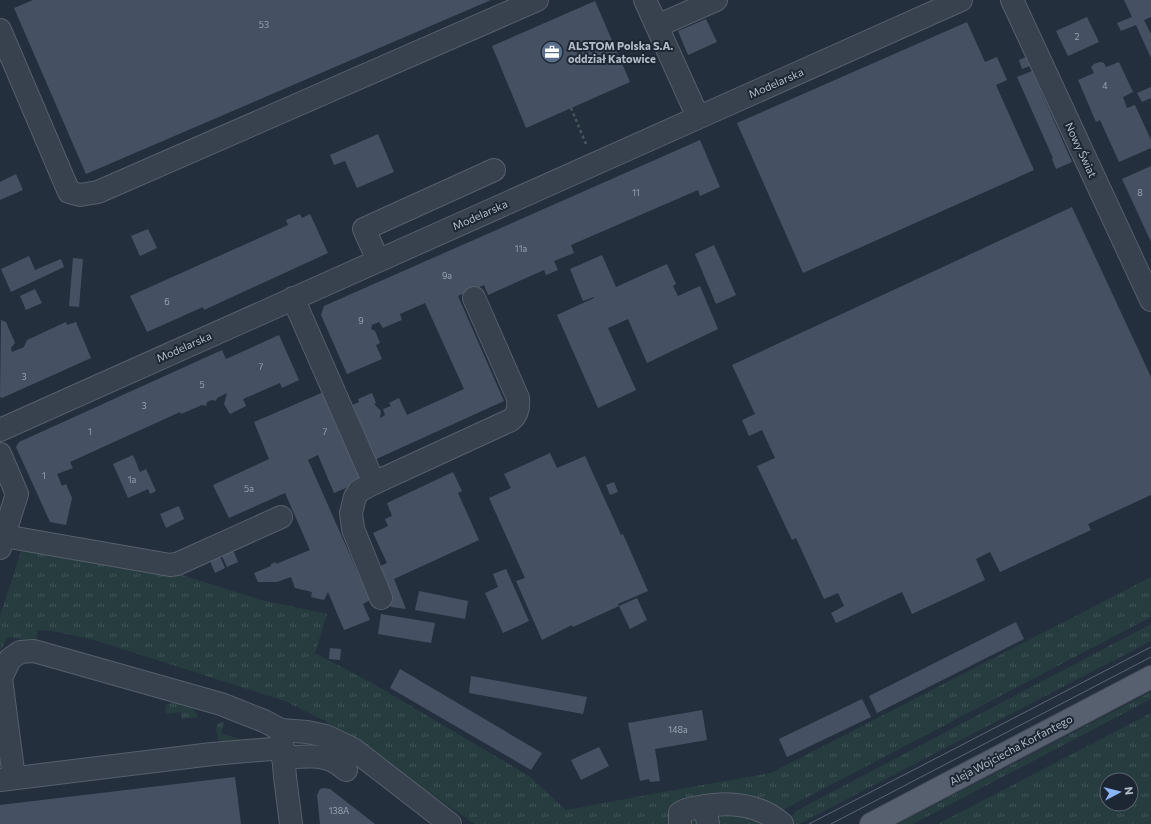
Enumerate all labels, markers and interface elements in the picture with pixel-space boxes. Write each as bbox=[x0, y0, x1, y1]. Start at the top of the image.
house number: 53 bbox=[259, 19, 269, 30]
house number: 2 bbox=[1075, 31, 1080, 42]
office icon: ALSTOM Polska S.A. oddział Katowice bbox=[539, 39, 565, 65]
place label: ALSTOM Polska S.A. oddział Katowice bbox=[568, 39, 673, 65]
street label: Modelarska bbox=[746, 65, 805, 100]
house number: 4 bbox=[1102, 80, 1108, 91]
street label: Nowy Świat bbox=[1063, 120, 1101, 180]
house number: 11 bbox=[632, 187, 640, 198]
house number: 8 bbox=[1137, 187, 1143, 198]
street label: Modelarska bbox=[450, 197, 509, 232]
house number: 11a bbox=[515, 243, 527, 254]
house number: 9a bbox=[442, 270, 452, 281]
house number: 6 bbox=[164, 296, 170, 307]
house number: 9 bbox=[358, 315, 364, 326]
street label: Modelarska bbox=[154, 329, 213, 364]
house number: 7 bbox=[259, 361, 264, 372]
house number: 3 bbox=[21, 371, 27, 382]
house number: 5 bbox=[199, 379, 205, 390]
house number: 3 bbox=[141, 400, 147, 411]
house number: 1 bbox=[88, 426, 92, 437]
house number: 7 bbox=[323, 426, 328, 437]
house number: 1 bbox=[42, 470, 46, 481]
house number: 1a bbox=[128, 474, 137, 485]
house number: 5a bbox=[244, 483, 254, 494]
street label: Aleja Wojciecha Korfantego bbox=[947, 711, 1075, 788]
house number: 148a bbox=[668, 724, 688, 735]
north arrow bbox=[1099, 772, 1139, 812]
text: N bbox=[1122, 786, 1136, 796]
house number: 138A bbox=[329, 805, 349, 816]

